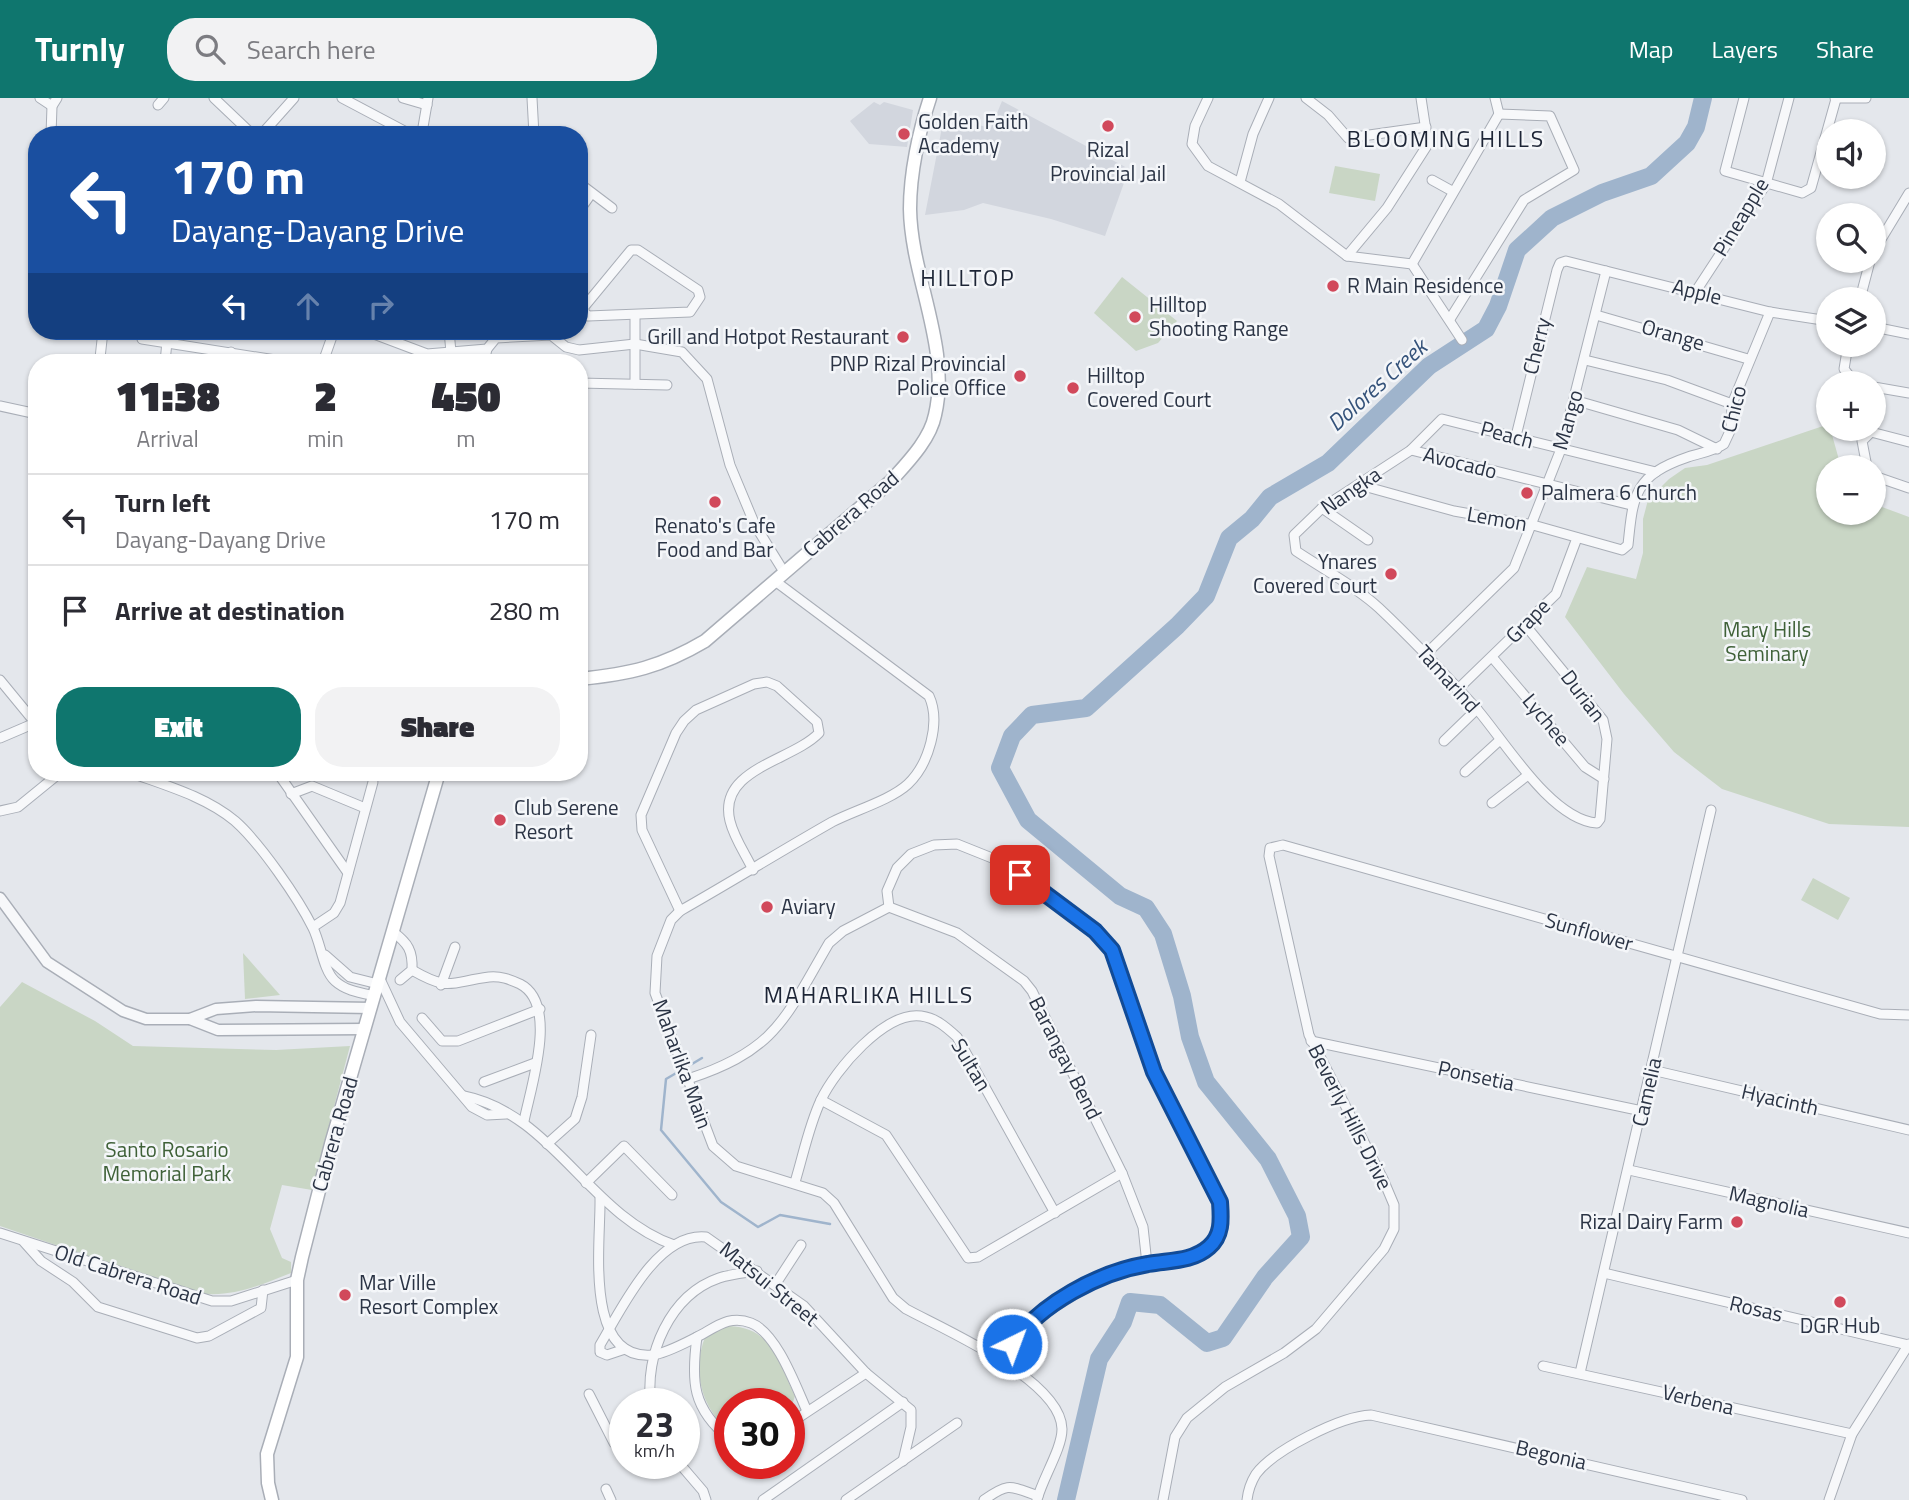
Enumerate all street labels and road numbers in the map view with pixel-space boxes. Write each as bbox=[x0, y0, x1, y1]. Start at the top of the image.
street label: Pineapple bbox=[1704, 171, 1776, 262]
street label: Apple bbox=[1669, 269, 1725, 313]
street label: Orange bbox=[1638, 310, 1709, 358]
street label: Cherry bbox=[1513, 314, 1559, 378]
street label: Chico bbox=[1712, 382, 1754, 436]
street label: Mango bbox=[1543, 386, 1591, 454]
street label: Peach bbox=[1477, 412, 1537, 456]
street label: Avocado bbox=[1420, 437, 1501, 487]
street label: Nangka bbox=[1314, 458, 1388, 522]
street label: Cabrera Road bbox=[795, 462, 906, 564]
street label: Lemon bbox=[1465, 497, 1530, 539]
street label: Grape bbox=[1497, 590, 1557, 650]
street label: Tamarind bbox=[1409, 637, 1488, 720]
street label: Durian bbox=[1553, 662, 1614, 728]
street label: Lychee bbox=[1515, 686, 1579, 753]
street label: Sunflower bbox=[1541, 903, 1637, 959]
street label: Barangay Bend bbox=[1021, 990, 1111, 1125]
street label: Maharlika Main bbox=[645, 994, 721, 1133]
street label: Sultan bbox=[944, 1032, 1000, 1097]
street label: Beverly Hills Drive bbox=[1300, 1038, 1401, 1195]
street label: Ponsetia bbox=[1435, 1051, 1518, 1099]
street label: Camelia bbox=[1623, 1054, 1670, 1130]
street label: Cabrera Road bbox=[302, 1072, 366, 1195]
street label: Hyacinth bbox=[1738, 1075, 1822, 1123]
street label: Magnolia bbox=[1726, 1176, 1813, 1226]
street label: Matsui Street bbox=[713, 1233, 827, 1334]
street label: Old Cabrera Road bbox=[51, 1235, 206, 1313]
street label: Rosas bbox=[1726, 1286, 1786, 1330]
street label: Verbena bbox=[1659, 1375, 1738, 1423]
street label: Begonia bbox=[1513, 1430, 1590, 1478]

